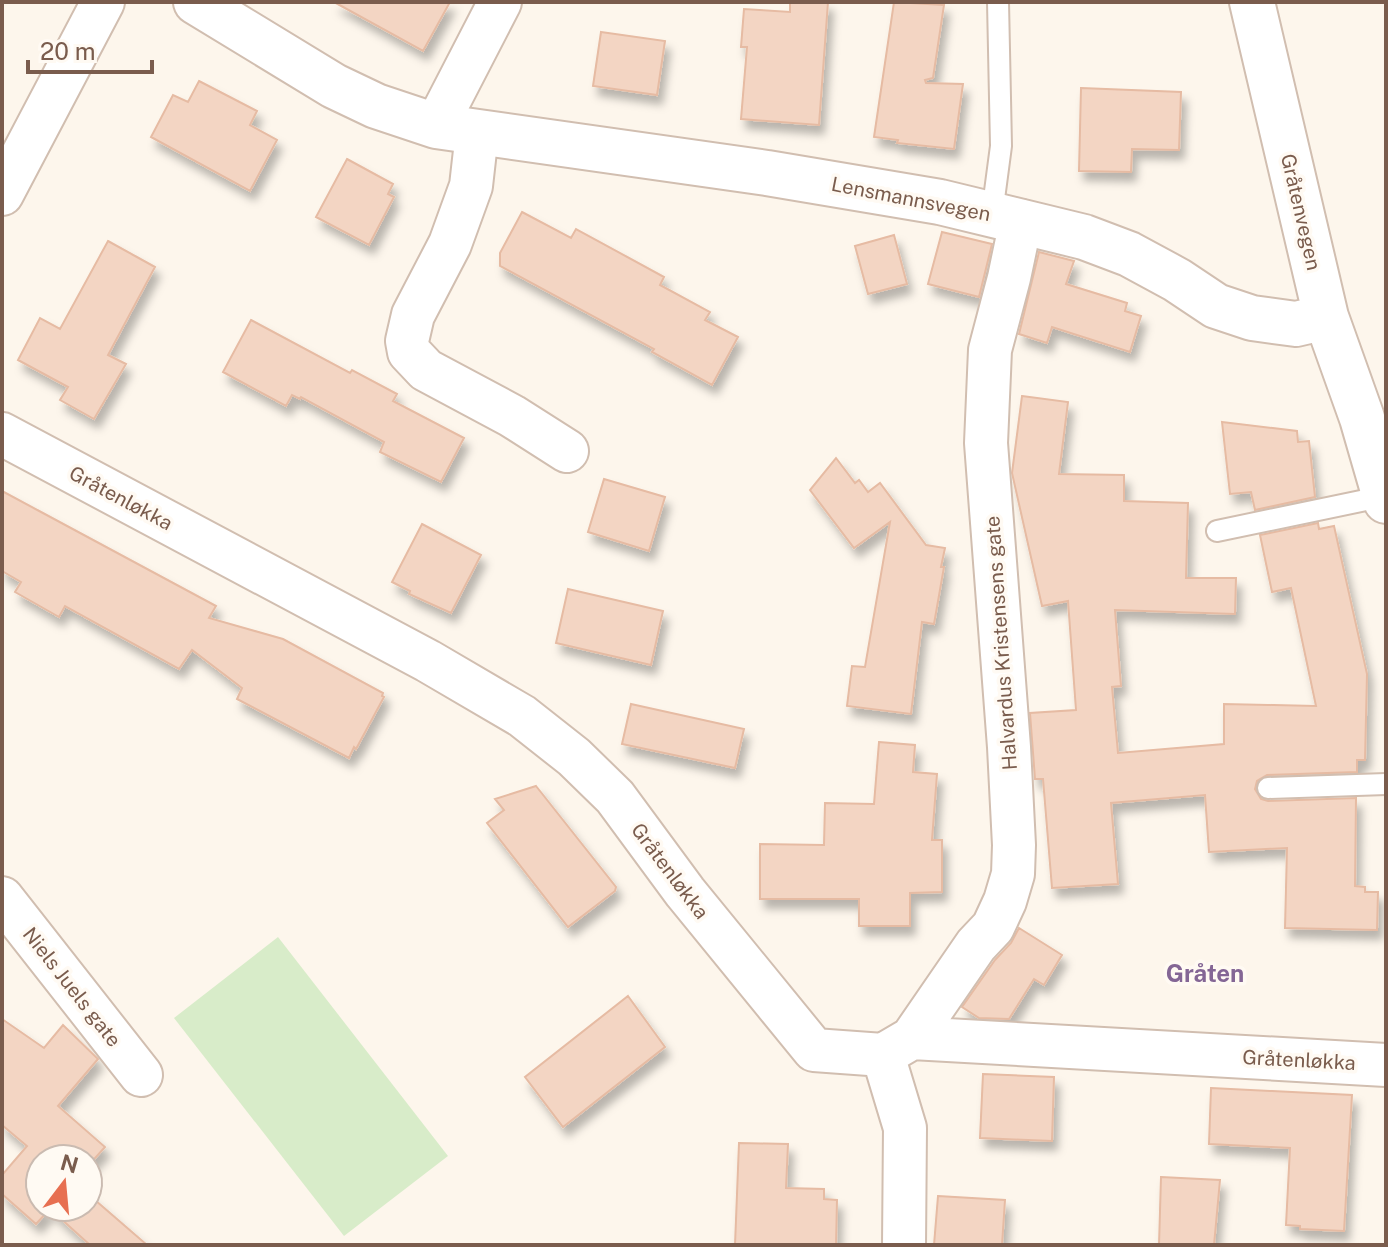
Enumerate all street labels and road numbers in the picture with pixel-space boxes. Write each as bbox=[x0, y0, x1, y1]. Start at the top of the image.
street label: Gråtenvegen bbox=[1276, 151, 1326, 273]
street label: Lensmannsvegen bbox=[829, 172, 993, 226]
street label: Gråtenløkka bbox=[65, 461, 177, 535]
street label: Halvardus Kristensens gate bbox=[980, 515, 1022, 771]
street label: Gråtenløkka bbox=[626, 818, 714, 924]
street label: Niels Juels gate bbox=[18, 922, 126, 1052]
street label: Gråtenløkka bbox=[1242, 1045, 1356, 1075]

